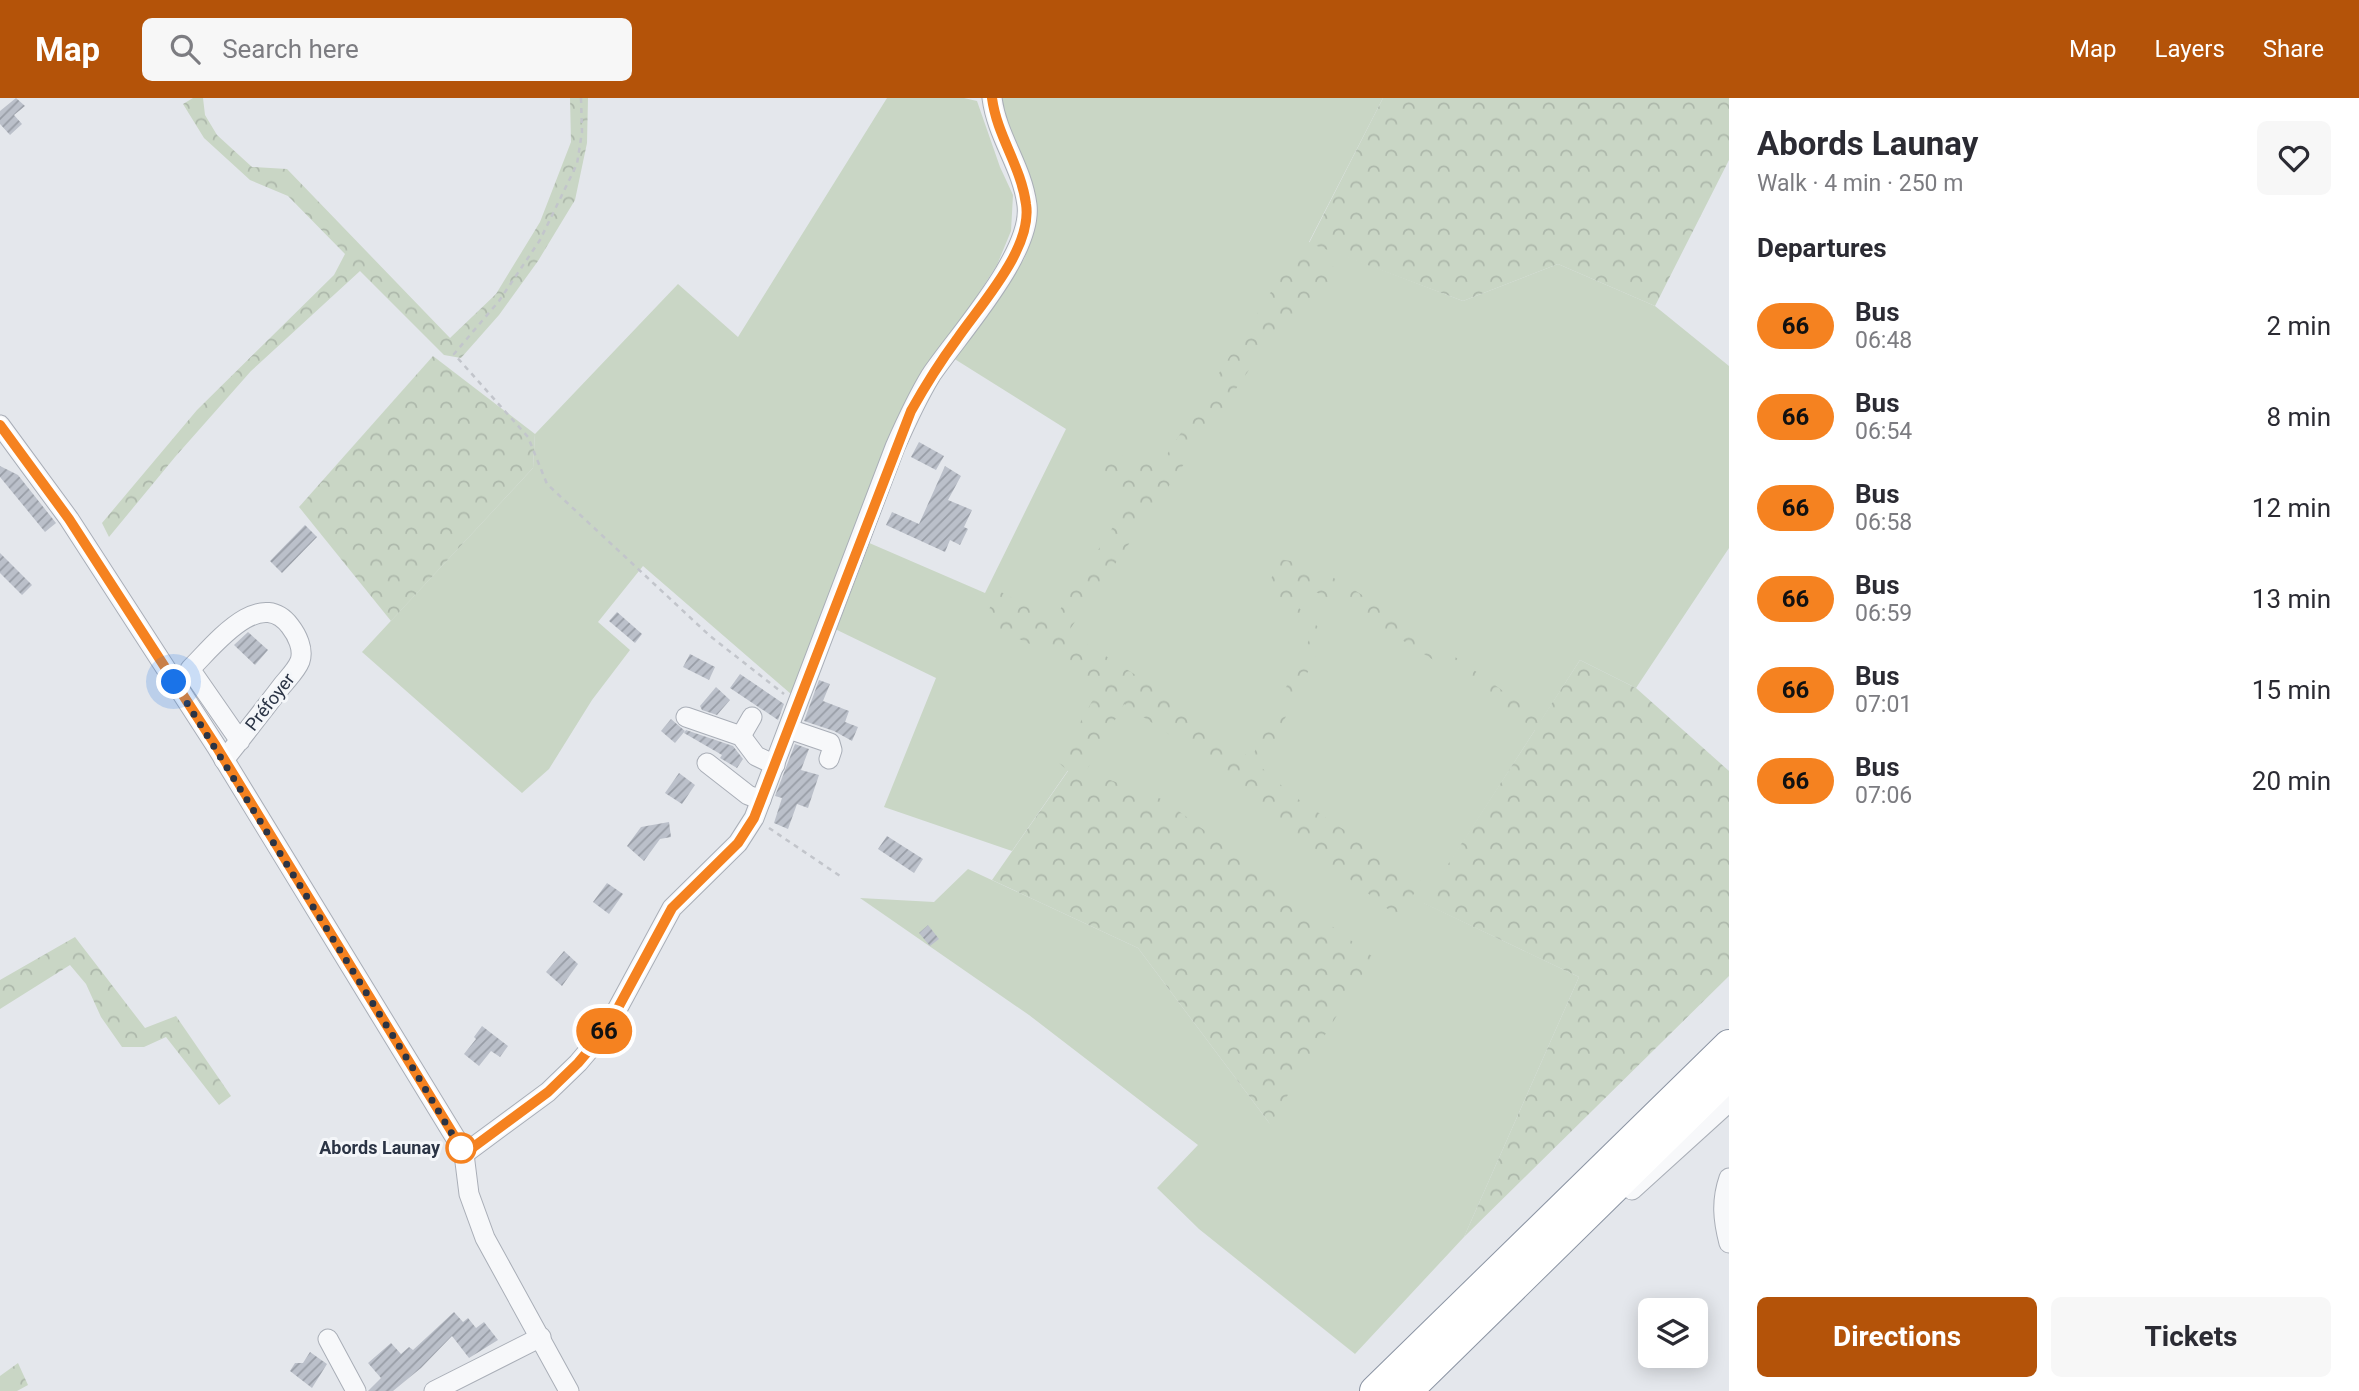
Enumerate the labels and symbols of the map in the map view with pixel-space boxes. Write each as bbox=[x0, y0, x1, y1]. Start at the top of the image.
your location bbox=[156, 664, 191, 699]
street label: Préfoyer bbox=[241, 669, 299, 735]
line badge: 66 bbox=[572, 1008, 636, 1054]
marker: Abords Launay bbox=[446, 1133, 476, 1163]
place label: Abords Launay bbox=[319, 1137, 441, 1158]

